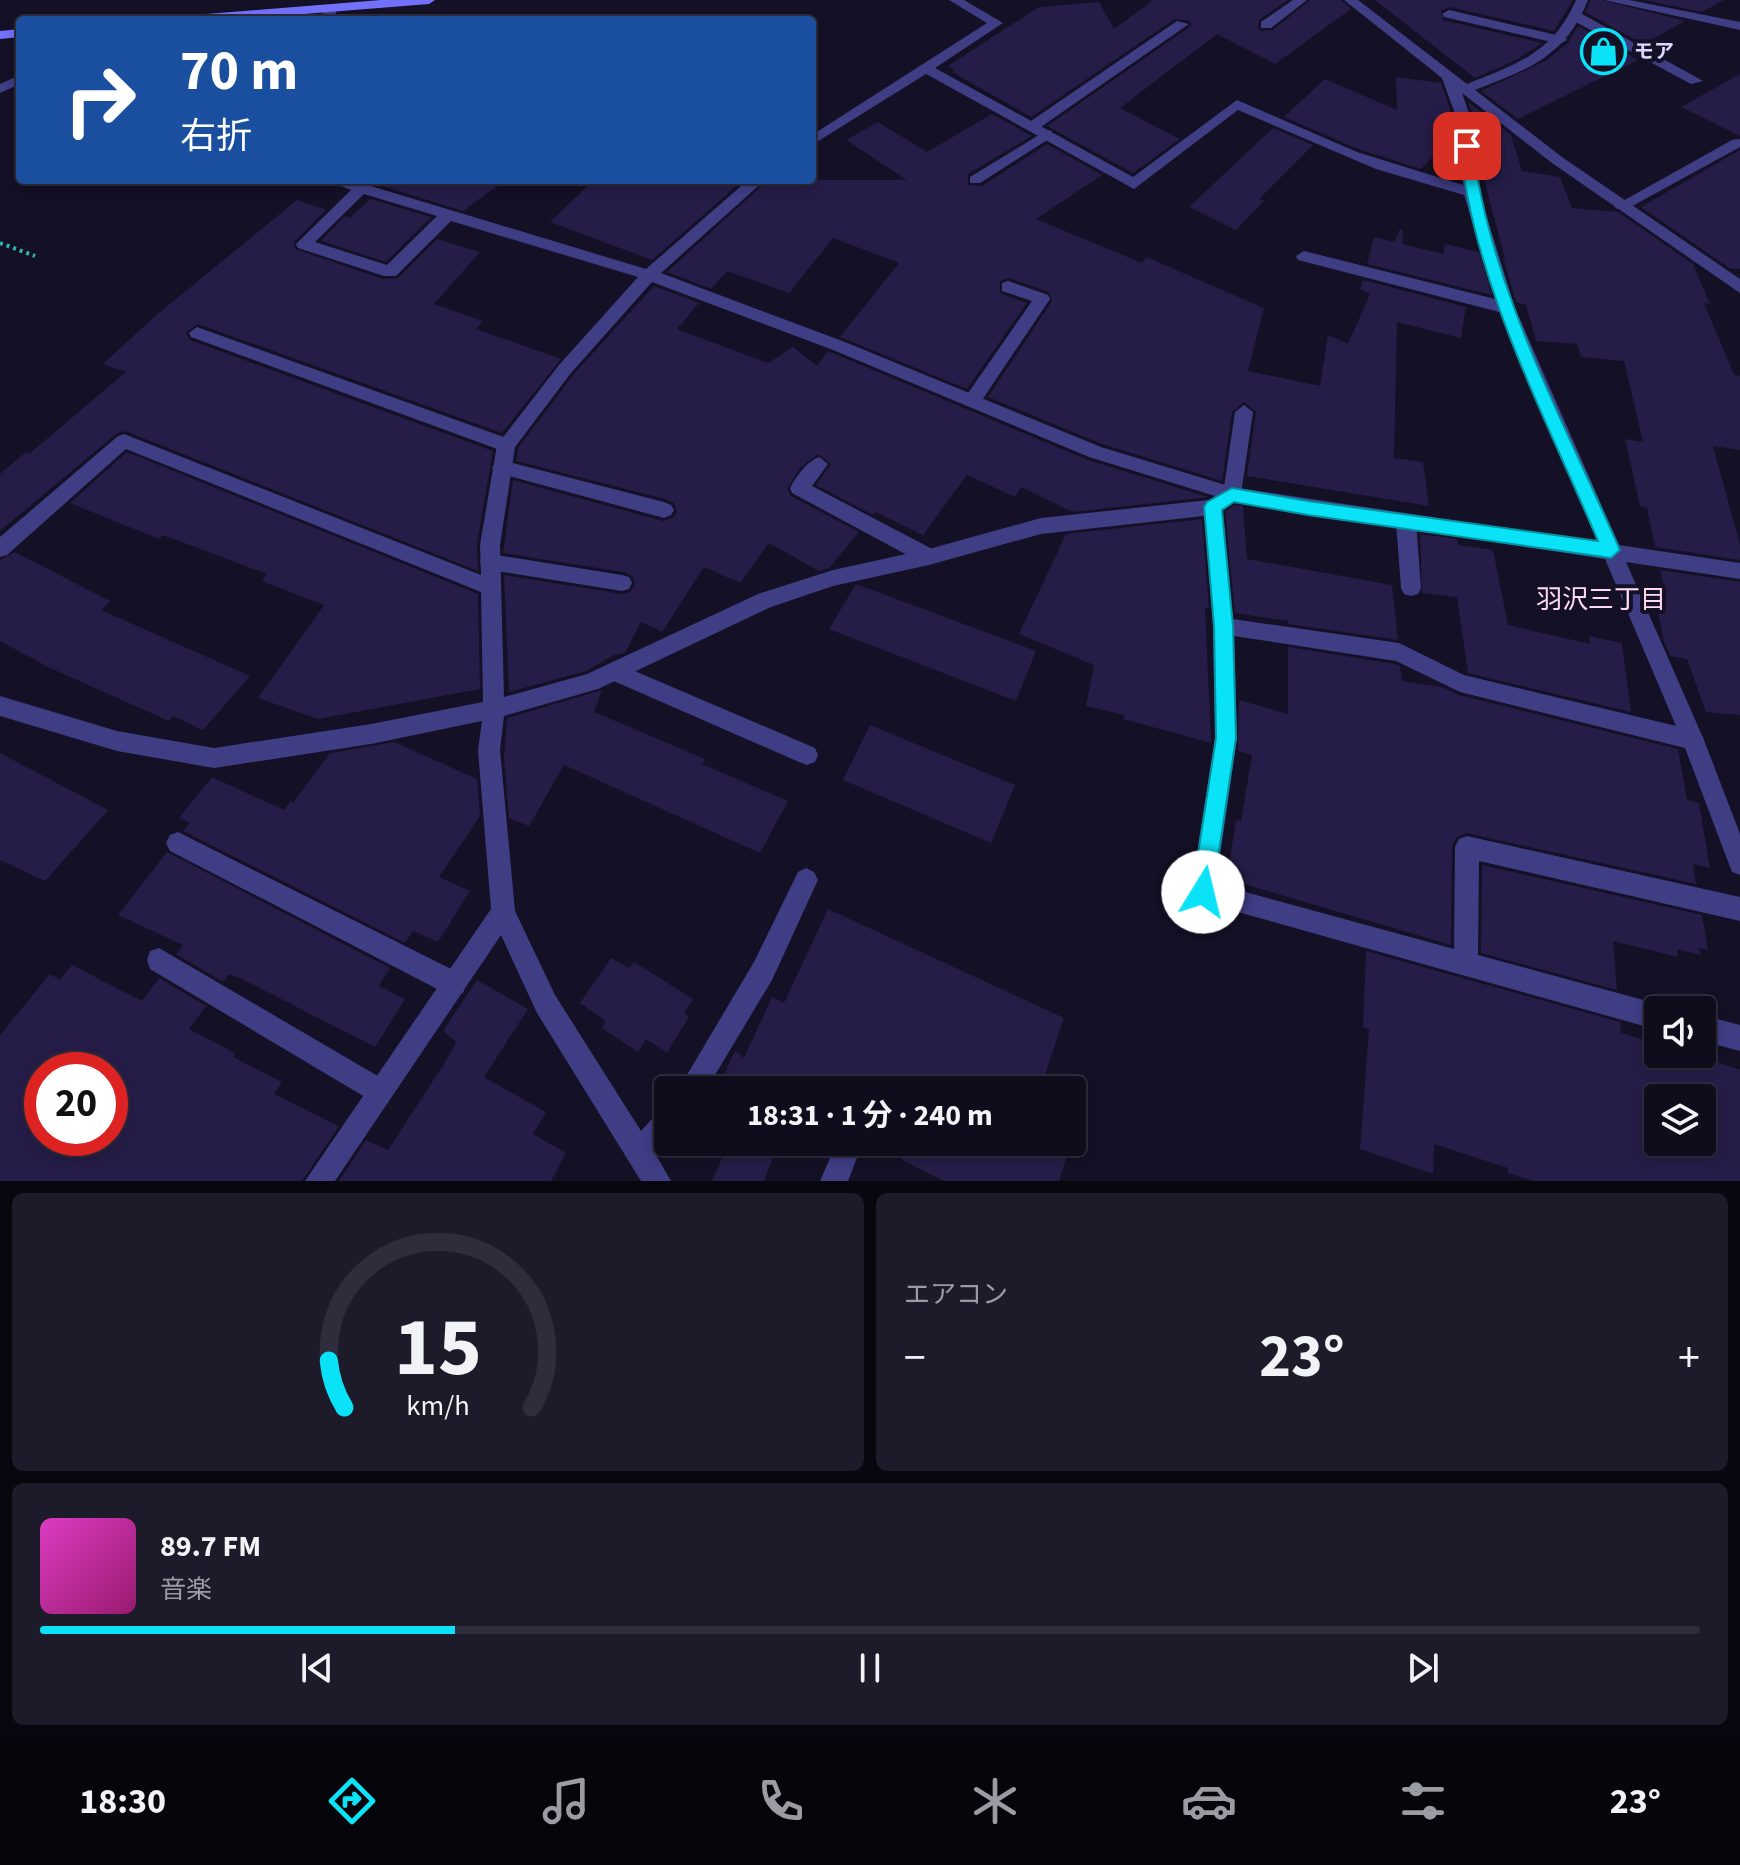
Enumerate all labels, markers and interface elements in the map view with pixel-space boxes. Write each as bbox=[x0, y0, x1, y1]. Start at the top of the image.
shop icon: モア bbox=[1579, 27, 1627, 75]
text: 70 m bbox=[180, 32, 298, 111]
place label: モア bbox=[1634, 38, 1674, 66]
icon: right bbox=[48, 48, 152, 152]
text: 右折 bbox=[180, 111, 252, 162]
pin bbox=[1433, 112, 1501, 180]
icon: arrive bbox=[1445, 124, 1489, 168]
district label: 羽沢三丁目 bbox=[1536, 581, 1666, 618]
position arrow bbox=[1161, 850, 1245, 934]
map controls bbox=[1644, 996, 1716, 1156]
button: sound bbox=[1644, 996, 1716, 1068]
speed limit sign: 20 bbox=[24, 1052, 128, 1156]
button: layers bbox=[1644, 1084, 1716, 1156]
text: 18:31 · 1 分 · 240 m bbox=[747, 1094, 993, 1137]
text: エアコン bbox=[904, 1276, 1008, 1313]
text: 15 bbox=[394, 1289, 482, 1407]
text: 23° bbox=[1259, 1315, 1345, 1400]
text: − bbox=[904, 1327, 926, 1390]
text: + bbox=[1678, 1327, 1700, 1390]
text: km/h bbox=[406, 1386, 470, 1426]
text: 89.7 FM bbox=[160, 1525, 261, 1568]
text: 音楽 bbox=[160, 1571, 212, 1608]
icon: previous bbox=[295, 1646, 339, 1690]
icon: pause bbox=[848, 1646, 892, 1690]
icon: next bbox=[1401, 1646, 1445, 1690]
icon: directions bbox=[324, 1773, 380, 1829]
icon: music bbox=[538, 1773, 594, 1829]
icon: phone bbox=[753, 1773, 809, 1829]
icon: climate bbox=[967, 1773, 1023, 1829]
icon: car bbox=[1181, 1773, 1237, 1829]
icon: filters bbox=[1395, 1773, 1451, 1829]
text: 18:30 bbox=[79, 1776, 166, 1827]
text: 23° bbox=[1610, 1776, 1661, 1827]

